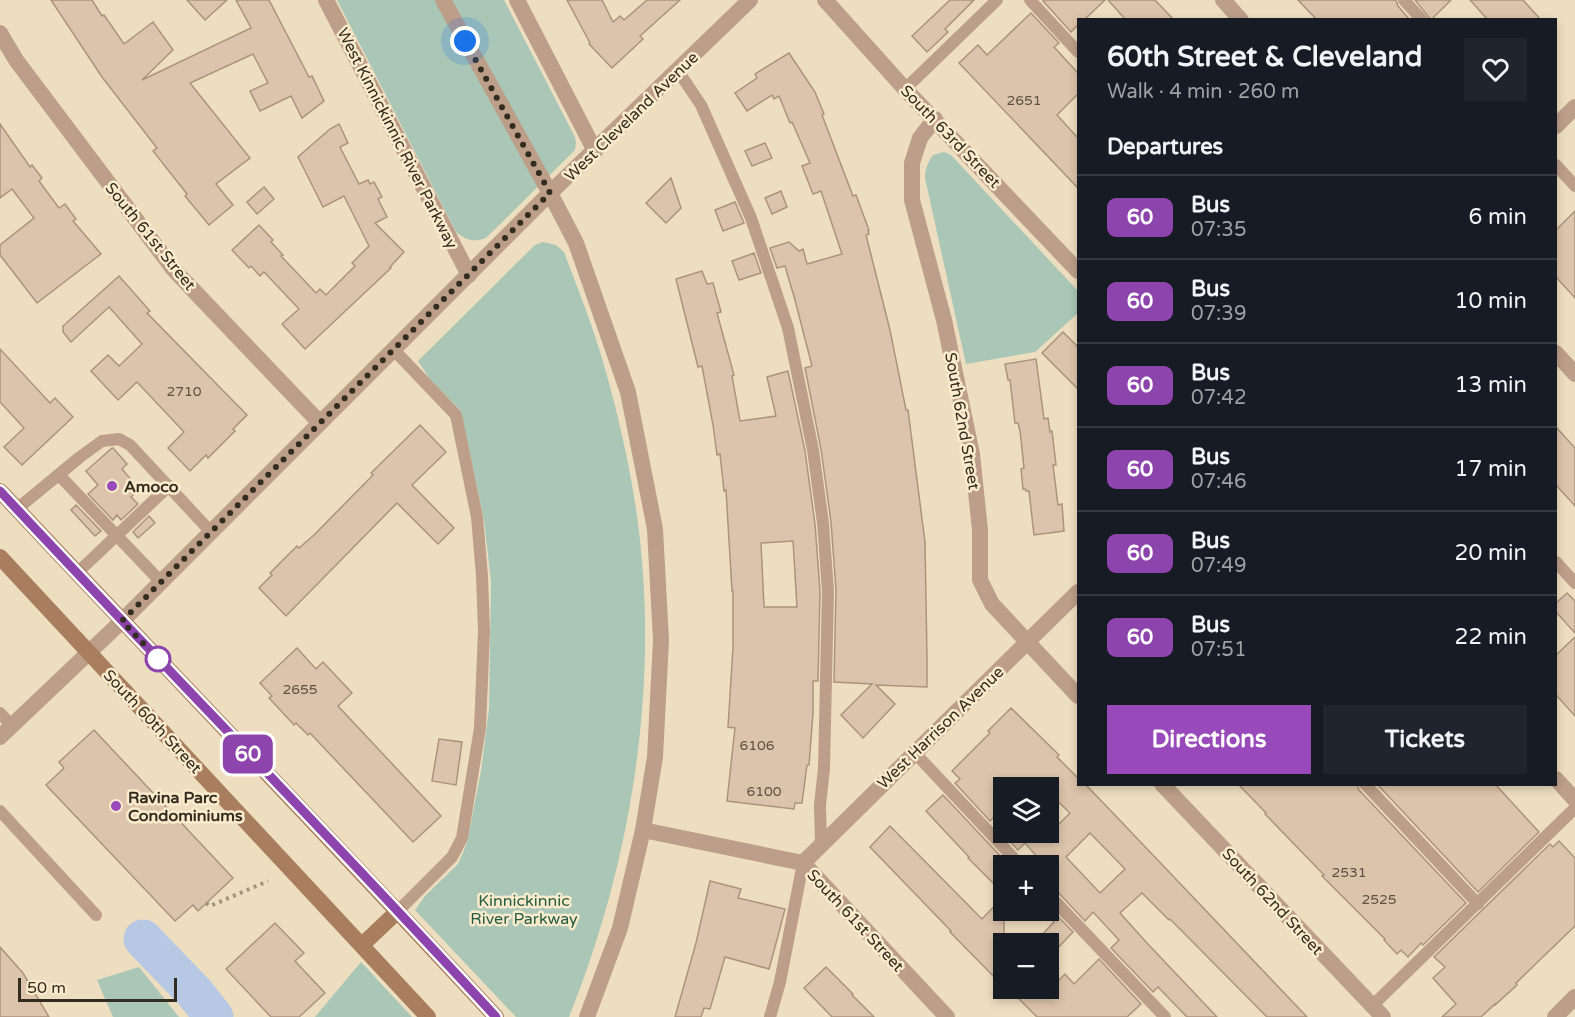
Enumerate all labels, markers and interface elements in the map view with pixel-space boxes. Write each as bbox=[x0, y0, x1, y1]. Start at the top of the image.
street label: West Kinnickinnic River Parkway bbox=[333, 25, 462, 253]
your location bbox=[450, 26, 480, 56]
button: heart bbox=[1464, 38, 1527, 101]
text: 60th Street & Cleveland bbox=[1107, 40, 1422, 74]
street label: West Cleveland Avenue bbox=[561, 48, 703, 186]
text: Walk · 4 min · 260 m bbox=[1107, 80, 1299, 104]
street label: South 63rd Street bbox=[896, 81, 1004, 192]
house number: 2651 bbox=[1006, 92, 1042, 109]
text: Departures bbox=[1107, 134, 1223, 160]
street label: South 61st Street bbox=[101, 179, 200, 295]
text: Bus bbox=[1191, 192, 1230, 218]
text: 6 min bbox=[1468, 204, 1527, 230]
text: 60 bbox=[1127, 205, 1153, 230]
text: 07:35 bbox=[1191, 218, 1246, 242]
text: Bus bbox=[1191, 276, 1230, 302]
text: 10 min bbox=[1455, 288, 1527, 314]
text: 60 bbox=[1127, 289, 1153, 314]
text: 07:39 bbox=[1191, 302, 1246, 326]
street label: South 62nd Street bbox=[940, 351, 984, 491]
text: Bus bbox=[1191, 360, 1230, 386]
text: 13 min bbox=[1455, 372, 1527, 398]
text: 60 bbox=[1127, 373, 1153, 398]
house number: 2710 bbox=[166, 383, 202, 400]
text: 07:42 bbox=[1191, 386, 1246, 410]
text: Bus bbox=[1191, 444, 1230, 470]
text: 17 min bbox=[1455, 456, 1527, 482]
text: 60 bbox=[1127, 457, 1153, 482]
text: 07:46 bbox=[1191, 470, 1246, 494]
place label: Amoco bbox=[124, 477, 179, 497]
marker: Amoco bbox=[105, 479, 119, 493]
text: Bus bbox=[1191, 528, 1230, 554]
text: 20 min bbox=[1455, 540, 1527, 566]
text: 60 bbox=[1127, 541, 1153, 566]
text: 07:49 bbox=[1191, 554, 1246, 578]
text: Bus bbox=[1191, 612, 1230, 638]
text: 22 min bbox=[1455, 624, 1527, 650]
text: 60 bbox=[1127, 625, 1153, 650]
text: 07:51 bbox=[1191, 638, 1246, 662]
unlabelled marker bbox=[145, 646, 171, 672]
street label: West Harrison Avenue bbox=[873, 662, 1008, 793]
street label: South 60th Street bbox=[99, 665, 206, 778]
house number: 2655 bbox=[282, 681, 318, 698]
button: Directions bbox=[1107, 705, 1311, 774]
button: Tickets bbox=[1323, 705, 1527, 774]
line badge: 60 bbox=[221, 734, 275, 774]
house number: 6106 bbox=[739, 737, 775, 754]
text: 60 bbox=[235, 742, 261, 767]
map controls bbox=[993, 777, 1059, 999]
button: layers bbox=[993, 777, 1059, 843]
house number: 6100 bbox=[746, 783, 782, 800]
place label: Ravina Parc Condominiums bbox=[128, 788, 243, 826]
marker: Ravina Parc Condominiums bbox=[109, 799, 123, 813]
street label: South 62nd Street bbox=[1217, 844, 1327, 959]
button: + bbox=[993, 855, 1059, 921]
house number: 2531 bbox=[1331, 864, 1367, 881]
street label: South 61st Street bbox=[803, 865, 908, 976]
park label: Kinnickinnic River Parkway bbox=[470, 891, 578, 929]
house number: 2525 bbox=[1361, 891, 1397, 908]
button: − bbox=[993, 933, 1059, 999]
scale bar bbox=[18, 975, 177, 1002]
text: 50 m bbox=[27, 978, 66, 998]

